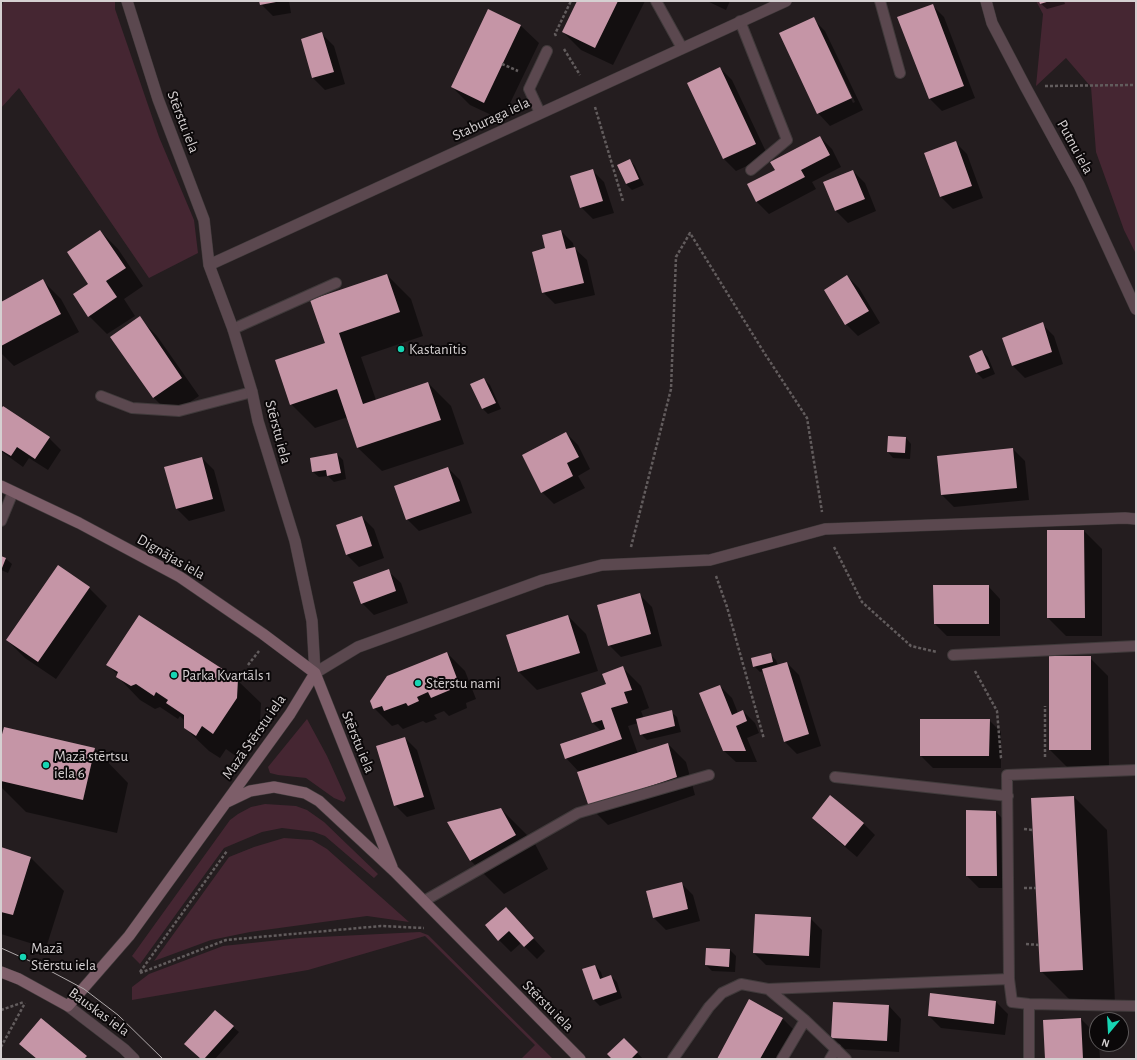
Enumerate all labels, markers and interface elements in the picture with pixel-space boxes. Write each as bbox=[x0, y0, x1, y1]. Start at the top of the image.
street label: Stērstu iela bbox=[163, 88, 203, 156]
street label: Staburaga iela bbox=[449, 93, 533, 145]
street label: Putnu iela bbox=[1053, 117, 1097, 177]
place label: Kastanītis bbox=[409, 340, 466, 358]
marker: Kastanītis bbox=[396, 344, 406, 354]
street label: Stērstu iela bbox=[261, 398, 295, 466]
street label: Dignājas iela bbox=[134, 530, 208, 584]
place label: Parka Kvartāls 1 bbox=[182, 666, 271, 684]
marker: Parka Kvartāls 1 bbox=[169, 670, 179, 680]
place label: Stērstu nami bbox=[426, 674, 500, 692]
marker: Stērstu nami bbox=[413, 678, 423, 688]
street label: Mazā Stērstu iela bbox=[218, 691, 290, 783]
street label: Stērstu iela bbox=[337, 708, 379, 776]
place label: Mazā stērtsu iela 6 bbox=[54, 747, 128, 782]
marker: Mazā stērtsu iela 6 bbox=[41, 760, 51, 770]
place label: Mazā Stērstu iela bbox=[31, 939, 96, 974]
marker: Mazā Stērstu iela bbox=[18, 952, 28, 962]
street label: Stērstu iela bbox=[519, 977, 577, 1035]
street label: Bauskas iela bbox=[65, 984, 133, 1040]
north arrow bbox=[1089, 1012, 1129, 1052]
text: N bbox=[1100, 1037, 1111, 1049]

